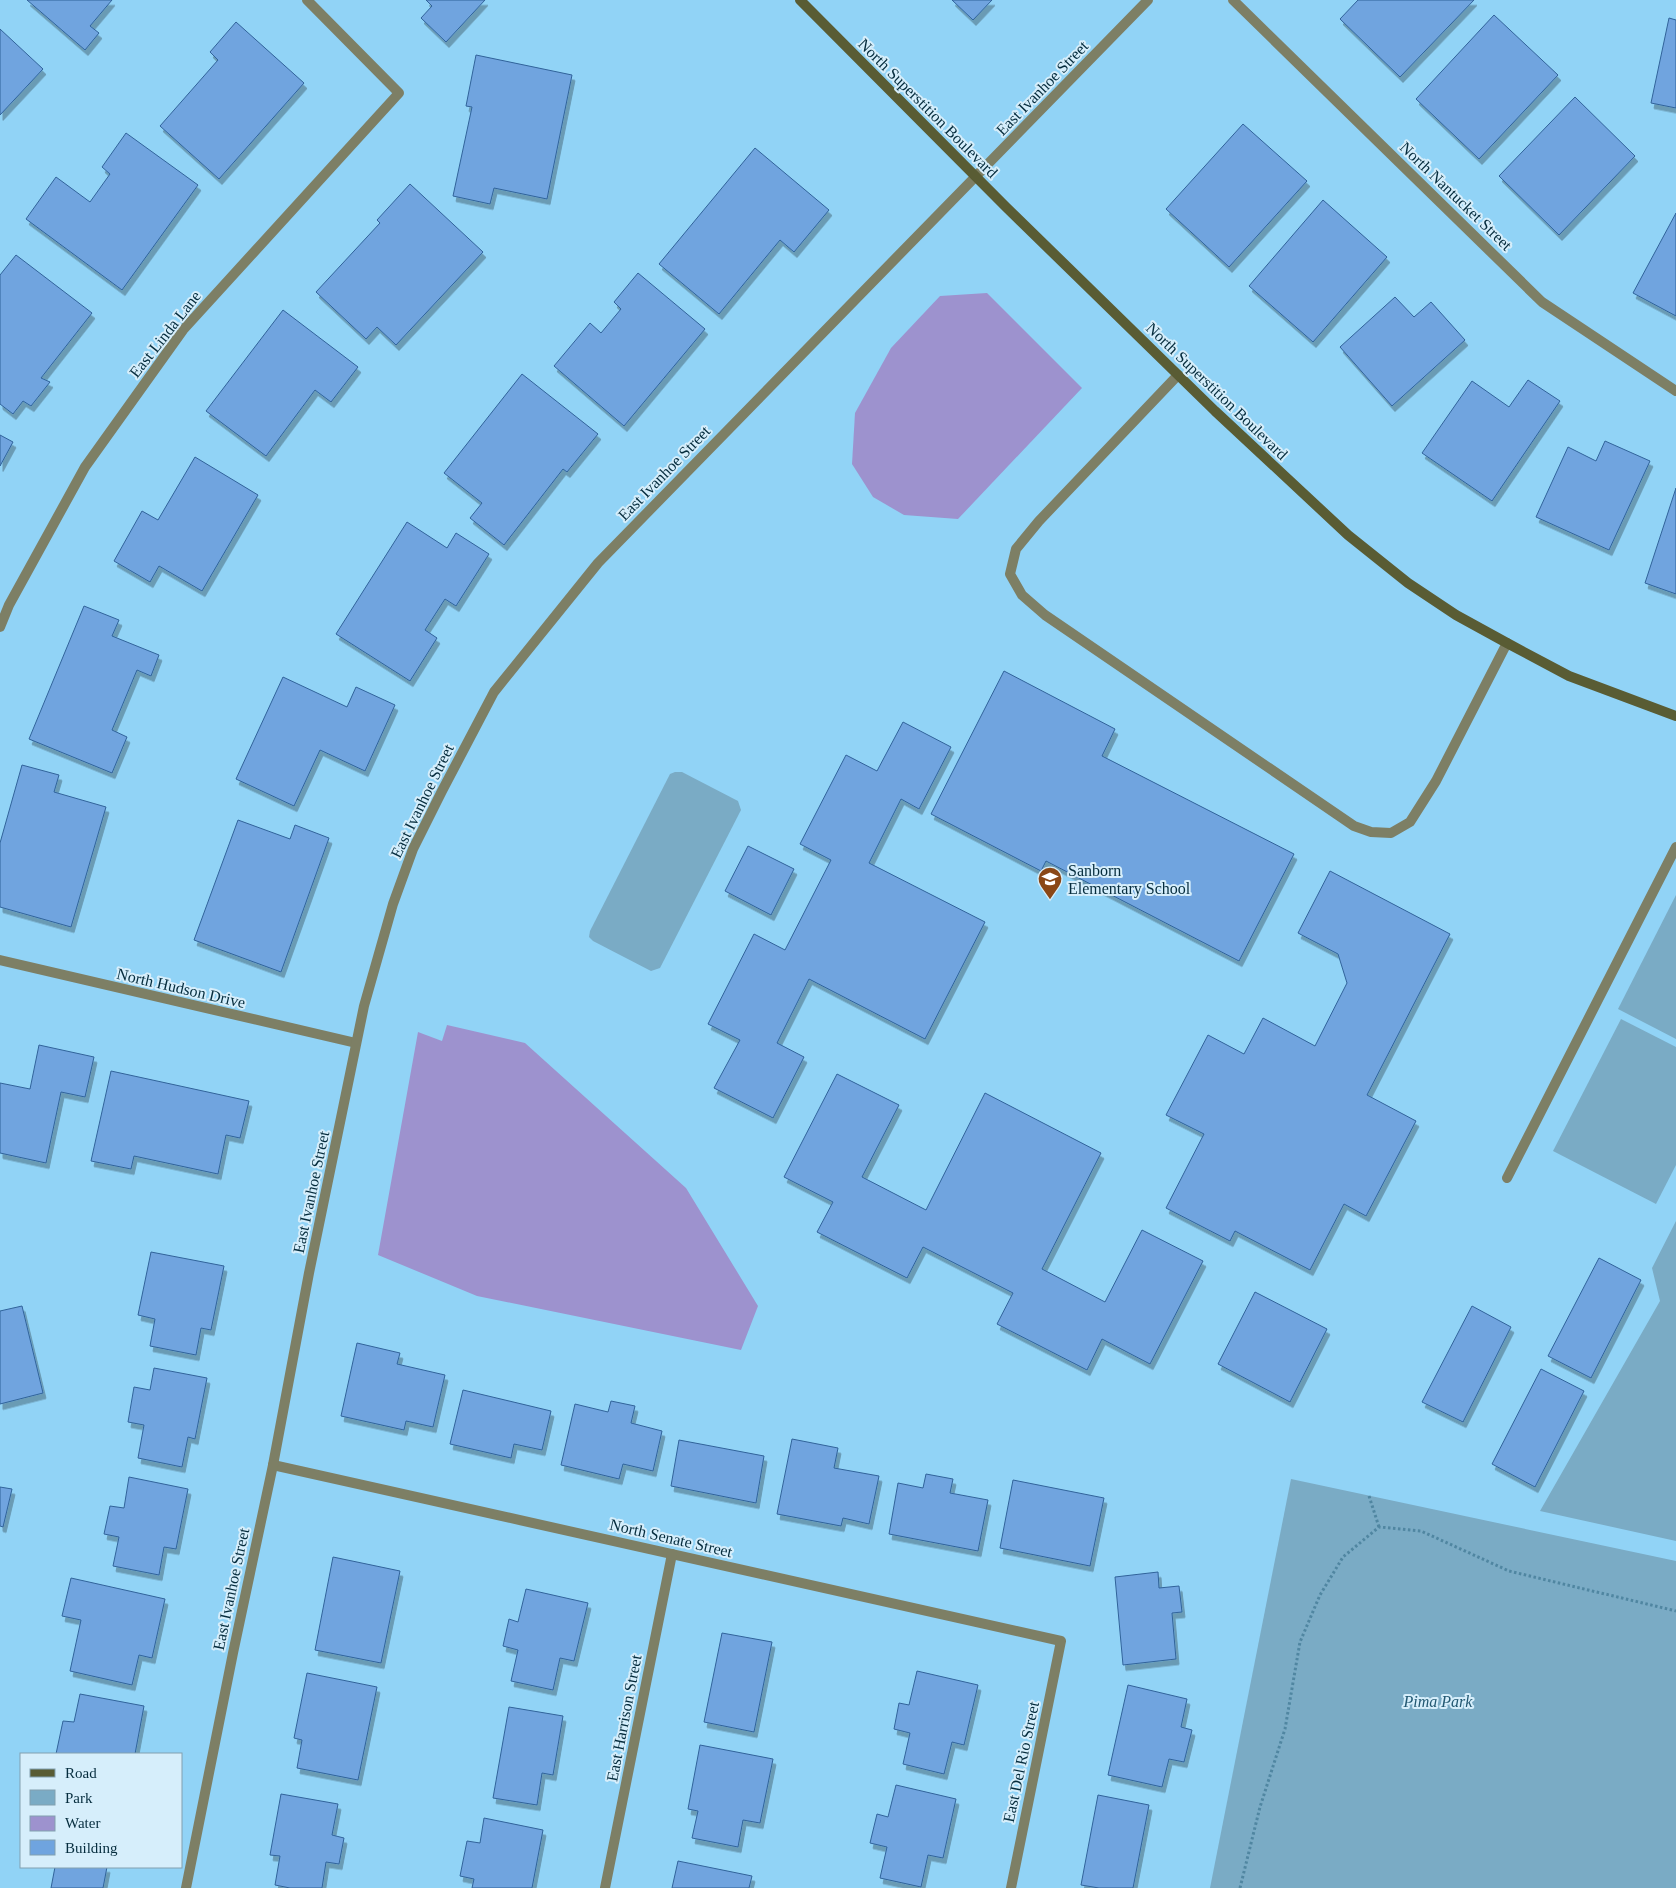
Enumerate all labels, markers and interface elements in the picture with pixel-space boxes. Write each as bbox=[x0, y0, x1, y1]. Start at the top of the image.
street label: North Superstition Boulevard bbox=[854, 35, 1001, 182]
street label: East Ivanhoe Street bbox=[993, 37, 1092, 139]
street label: North Nantucket Street bbox=[1397, 138, 1516, 254]
street label: East Linda Lane bbox=[126, 287, 204, 381]
street label: North Superstition Boulevard bbox=[1142, 319, 1291, 464]
street label: East Ivanhoe Street bbox=[615, 422, 714, 524]
street label: East Ivanhoe Street bbox=[387, 741, 457, 861]
place label: Sanborn Elementary School bbox=[1068, 862, 1191, 898]
school or university icon: Sanborn Elementary School bbox=[1037, 866, 1063, 900]
street label: North Hudson Drive bbox=[115, 965, 247, 1011]
street label: East Ivanhoe Street bbox=[290, 1129, 332, 1255]
street label: North Senate Street bbox=[608, 1516, 734, 1560]
street label: East Ivanhoe Street bbox=[210, 1526, 252, 1652]
street label: East Harrison Street bbox=[603, 1653, 645, 1783]
park label: Pima Park bbox=[1403, 1693, 1473, 1710]
street label: East Del Rio Street bbox=[1000, 1699, 1042, 1824]
legend bbox=[20, 1753, 182, 1868]
text: Road bbox=[65, 1765, 97, 1781]
text: Park bbox=[65, 1790, 93, 1806]
text: Water bbox=[65, 1815, 100, 1831]
text: Building bbox=[65, 1840, 118, 1856]

